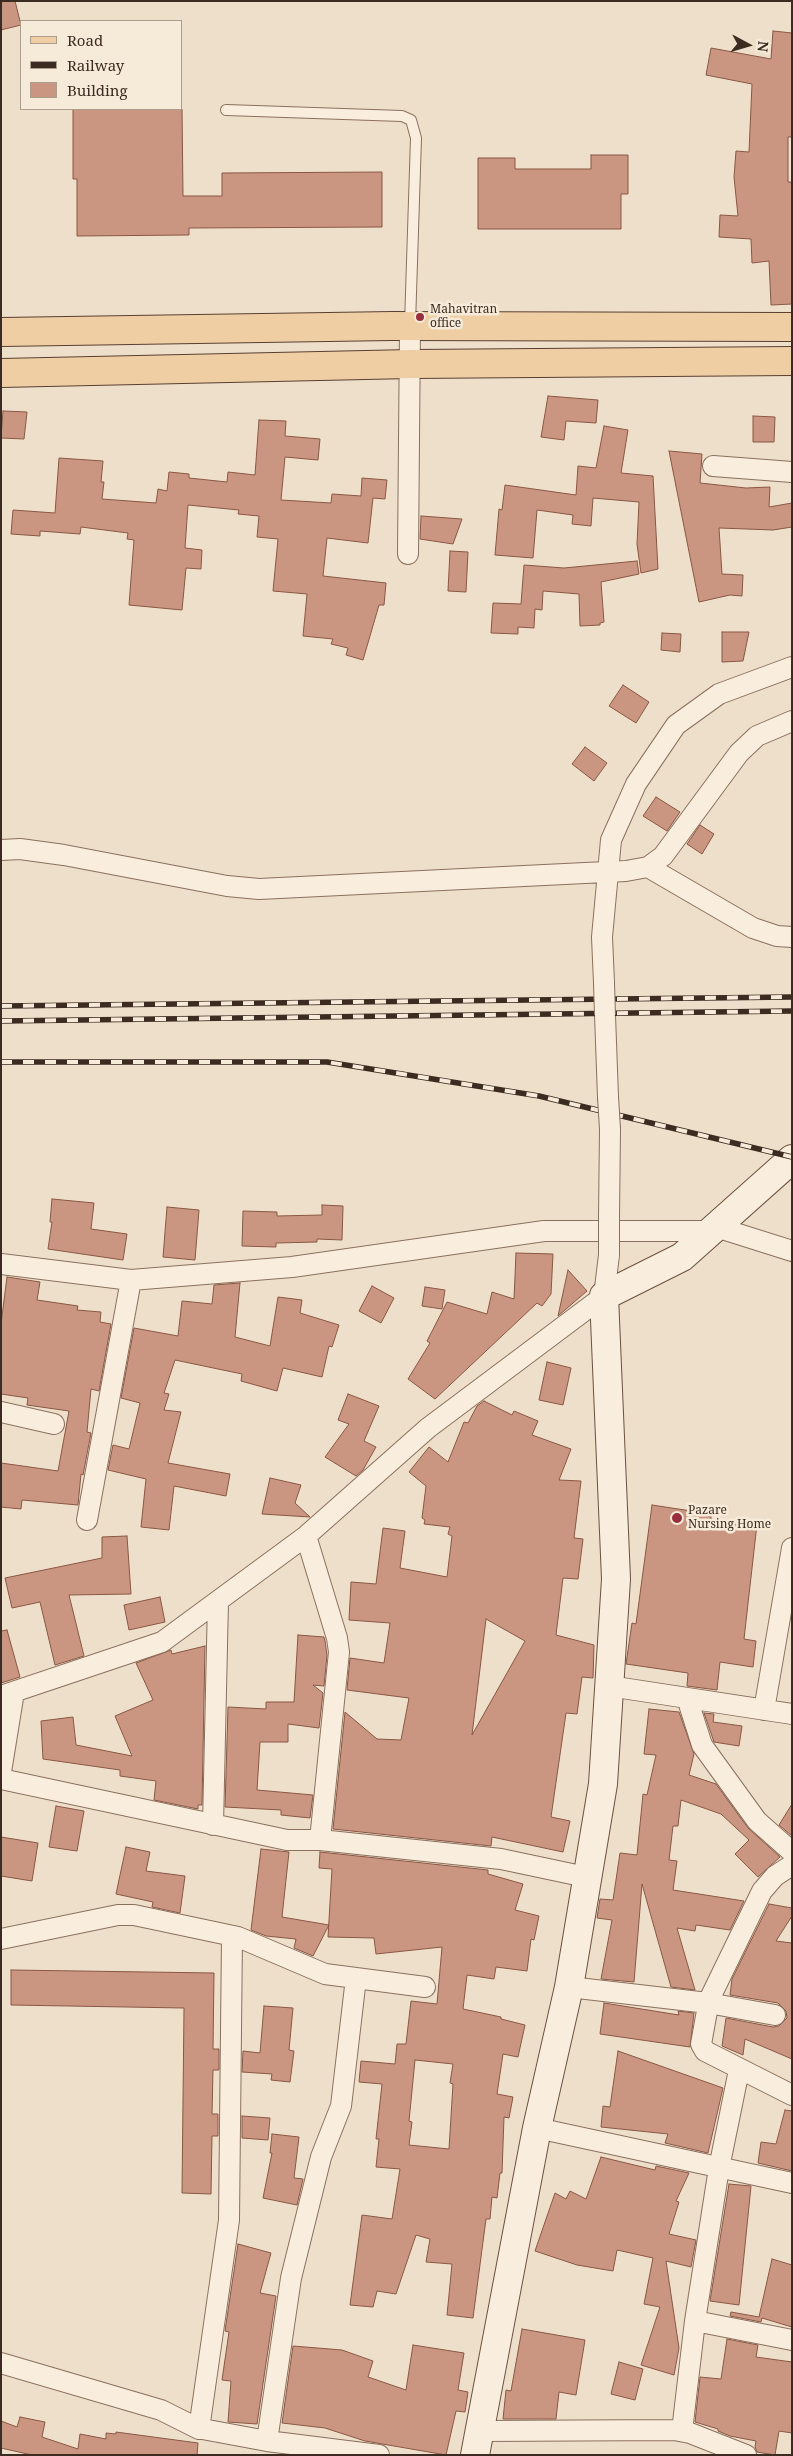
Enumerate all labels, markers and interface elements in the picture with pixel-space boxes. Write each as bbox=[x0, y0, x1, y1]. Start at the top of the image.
legend bbox=[20, 20, 182, 110]
north arrow bbox=[723, 20, 773, 70]
text: Road bbox=[67, 30, 103, 50]
text: N bbox=[753, 40, 773, 53]
text: Railway bbox=[67, 55, 124, 75]
text: Building bbox=[67, 80, 128, 100]
place label: Mahavitran office bbox=[430, 303, 497, 331]
marker: Mahavitran office bbox=[414, 311, 426, 323]
place label: Pazare Nursing Home bbox=[688, 1504, 771, 1532]
marker: Pazare Nursing Home bbox=[670, 1511, 684, 1525]

